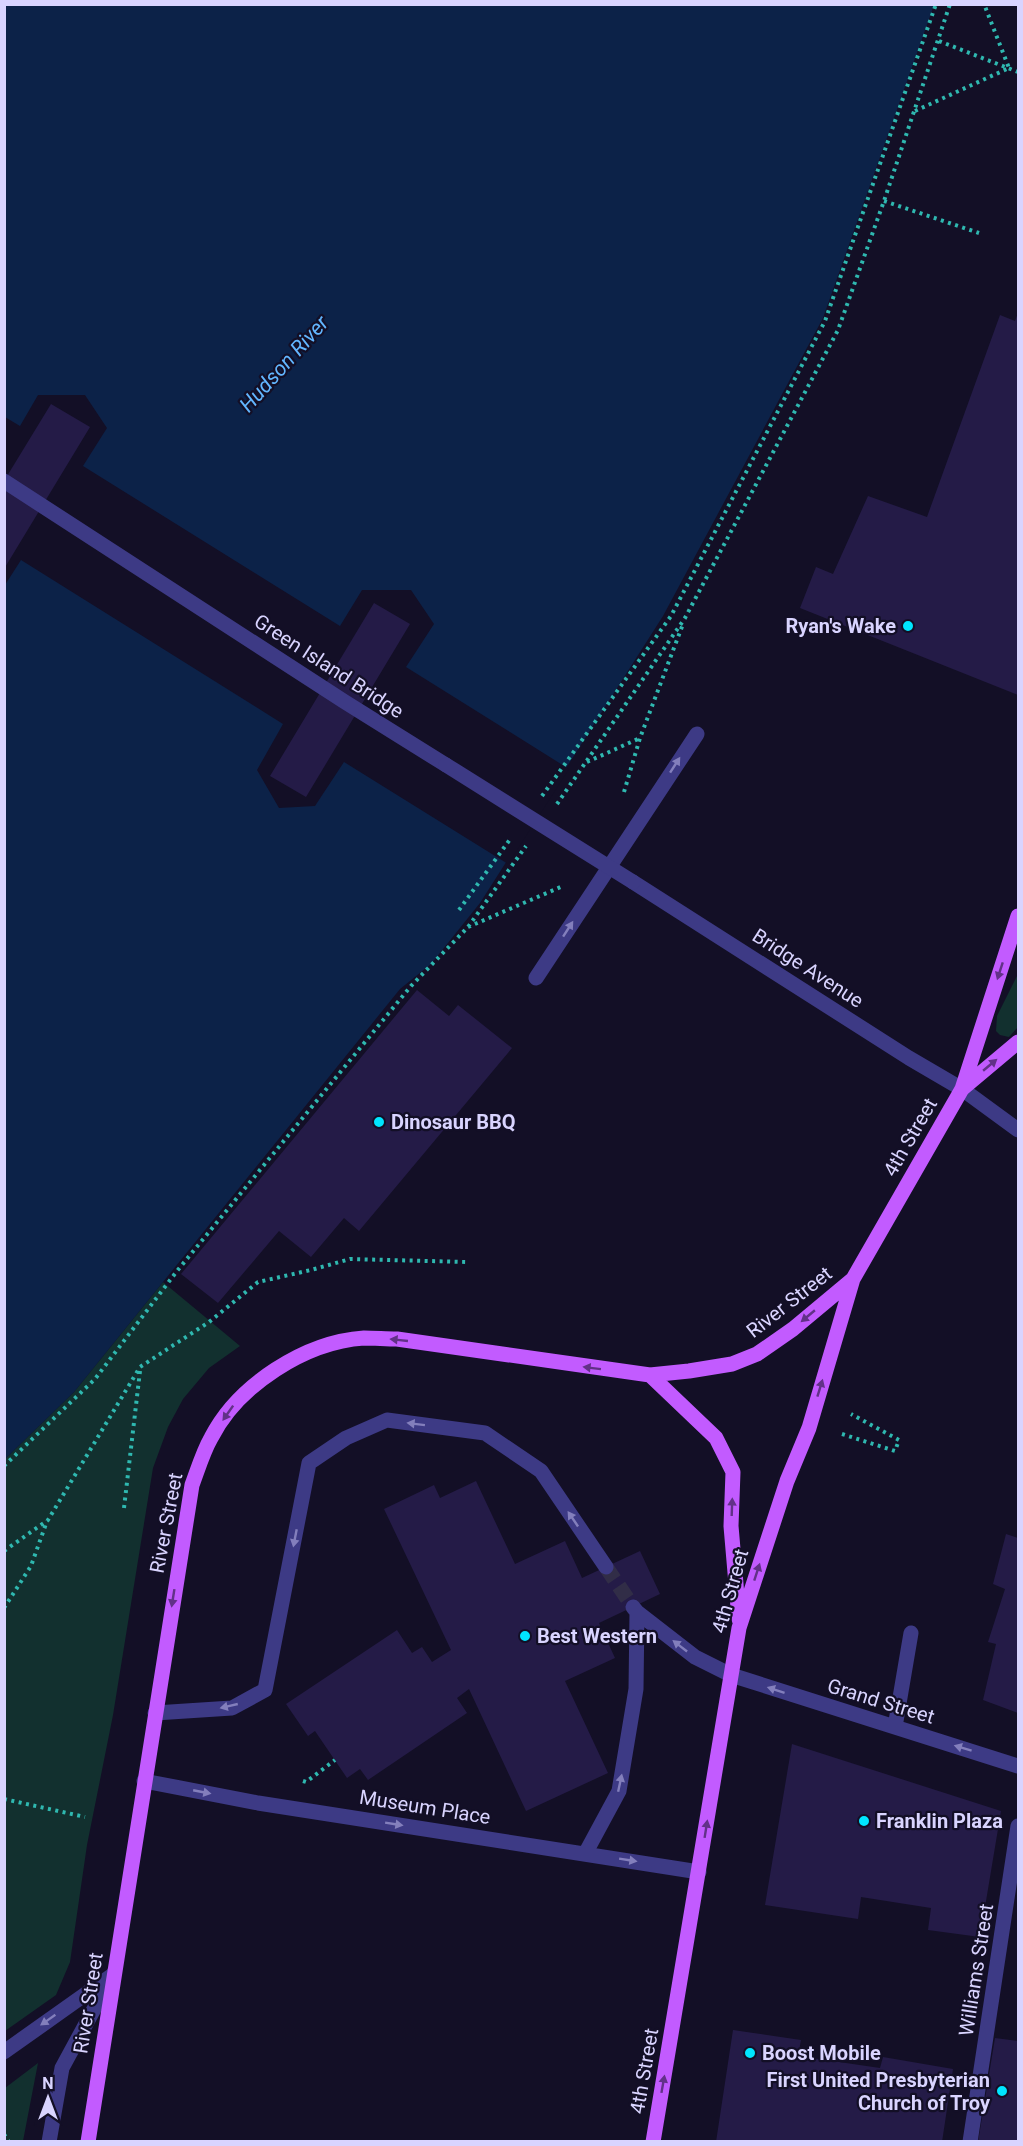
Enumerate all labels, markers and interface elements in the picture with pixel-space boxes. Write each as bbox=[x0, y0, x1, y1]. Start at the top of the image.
water label: Hudson River bbox=[235, 310, 334, 417]
street label: Green Island Bridge bbox=[250, 609, 408, 723]
place label: Ryan's Wake bbox=[785, 614, 896, 638]
marker: Ryan's Wake bbox=[901, 619, 915, 633]
one-way arrow bbox=[669, 757, 680, 773]
one-way arrow bbox=[562, 921, 574, 937]
street label: Bridge Avenue bbox=[748, 923, 868, 1013]
one-way arrow bbox=[994, 962, 1004, 980]
one-way arrow bbox=[982, 1059, 998, 1072]
street label: 4th Street bbox=[878, 1094, 942, 1180]
place label: Dinosaur BBQ bbox=[391, 1110, 516, 1134]
marker: Dinosaur BBQ bbox=[372, 1115, 386, 1129]
street label: River Street bbox=[741, 1261, 837, 1343]
one-way arrow bbox=[800, 1310, 816, 1323]
one-way arrow bbox=[389, 1335, 408, 1345]
one-way arrow bbox=[582, 1363, 601, 1372]
one-way arrow bbox=[816, 1379, 826, 1397]
one-way arrow bbox=[222, 1405, 234, 1421]
one-way arrow bbox=[407, 1419, 426, 1429]
street label: River Street bbox=[145, 1471, 187, 1575]
one-way arrow bbox=[727, 1497, 736, 1516]
one-way arrow bbox=[568, 1510, 579, 1527]
one-way arrow bbox=[290, 1529, 299, 1548]
street label: 4th Street bbox=[707, 1546, 753, 1636]
one-way arrow bbox=[753, 1563, 762, 1581]
one-way arrow bbox=[169, 1588, 178, 1607]
place label: Best Western bbox=[537, 1624, 657, 1648]
marker: Best Western bbox=[518, 1629, 532, 1643]
one-way arrow bbox=[672, 1639, 688, 1652]
street label: Grand Street bbox=[824, 1673, 938, 1729]
one-way arrow bbox=[767, 1685, 785, 1695]
one-way arrow bbox=[220, 1702, 238, 1712]
one-way arrow bbox=[954, 1743, 972, 1752]
one-way arrow bbox=[616, 1773, 625, 1792]
street label: Museum Place bbox=[358, 1785, 492, 1829]
one-way arrow bbox=[193, 1788, 212, 1797]
place label: Franklin Plaza bbox=[876, 1809, 1003, 1833]
marker: Franklin Plaza bbox=[857, 1814, 871, 1828]
one-way arrow bbox=[385, 1820, 404, 1829]
one-way arrow bbox=[701, 1820, 710, 1839]
one-way arrow bbox=[619, 1856, 638, 1865]
street label: Williams Street bbox=[954, 1902, 998, 2038]
street label: River Street bbox=[68, 1951, 108, 2055]
one-way arrow bbox=[41, 2014, 57, 2026]
street label: 4th Street bbox=[625, 2026, 663, 2116]
place label: Boost Mobile bbox=[762, 2041, 881, 2065]
marker: Boost Mobile bbox=[743, 2046, 757, 2060]
north arrow bbox=[18, 2068, 78, 2128]
place label: First United Presbyterian Church of Troy bbox=[766, 2068, 991, 2115]
text: N bbox=[42, 2074, 54, 2093]
one-way arrow bbox=[659, 2074, 668, 2093]
marker: First United Presbyterian Church of Troy bbox=[995, 2084, 1009, 2098]

